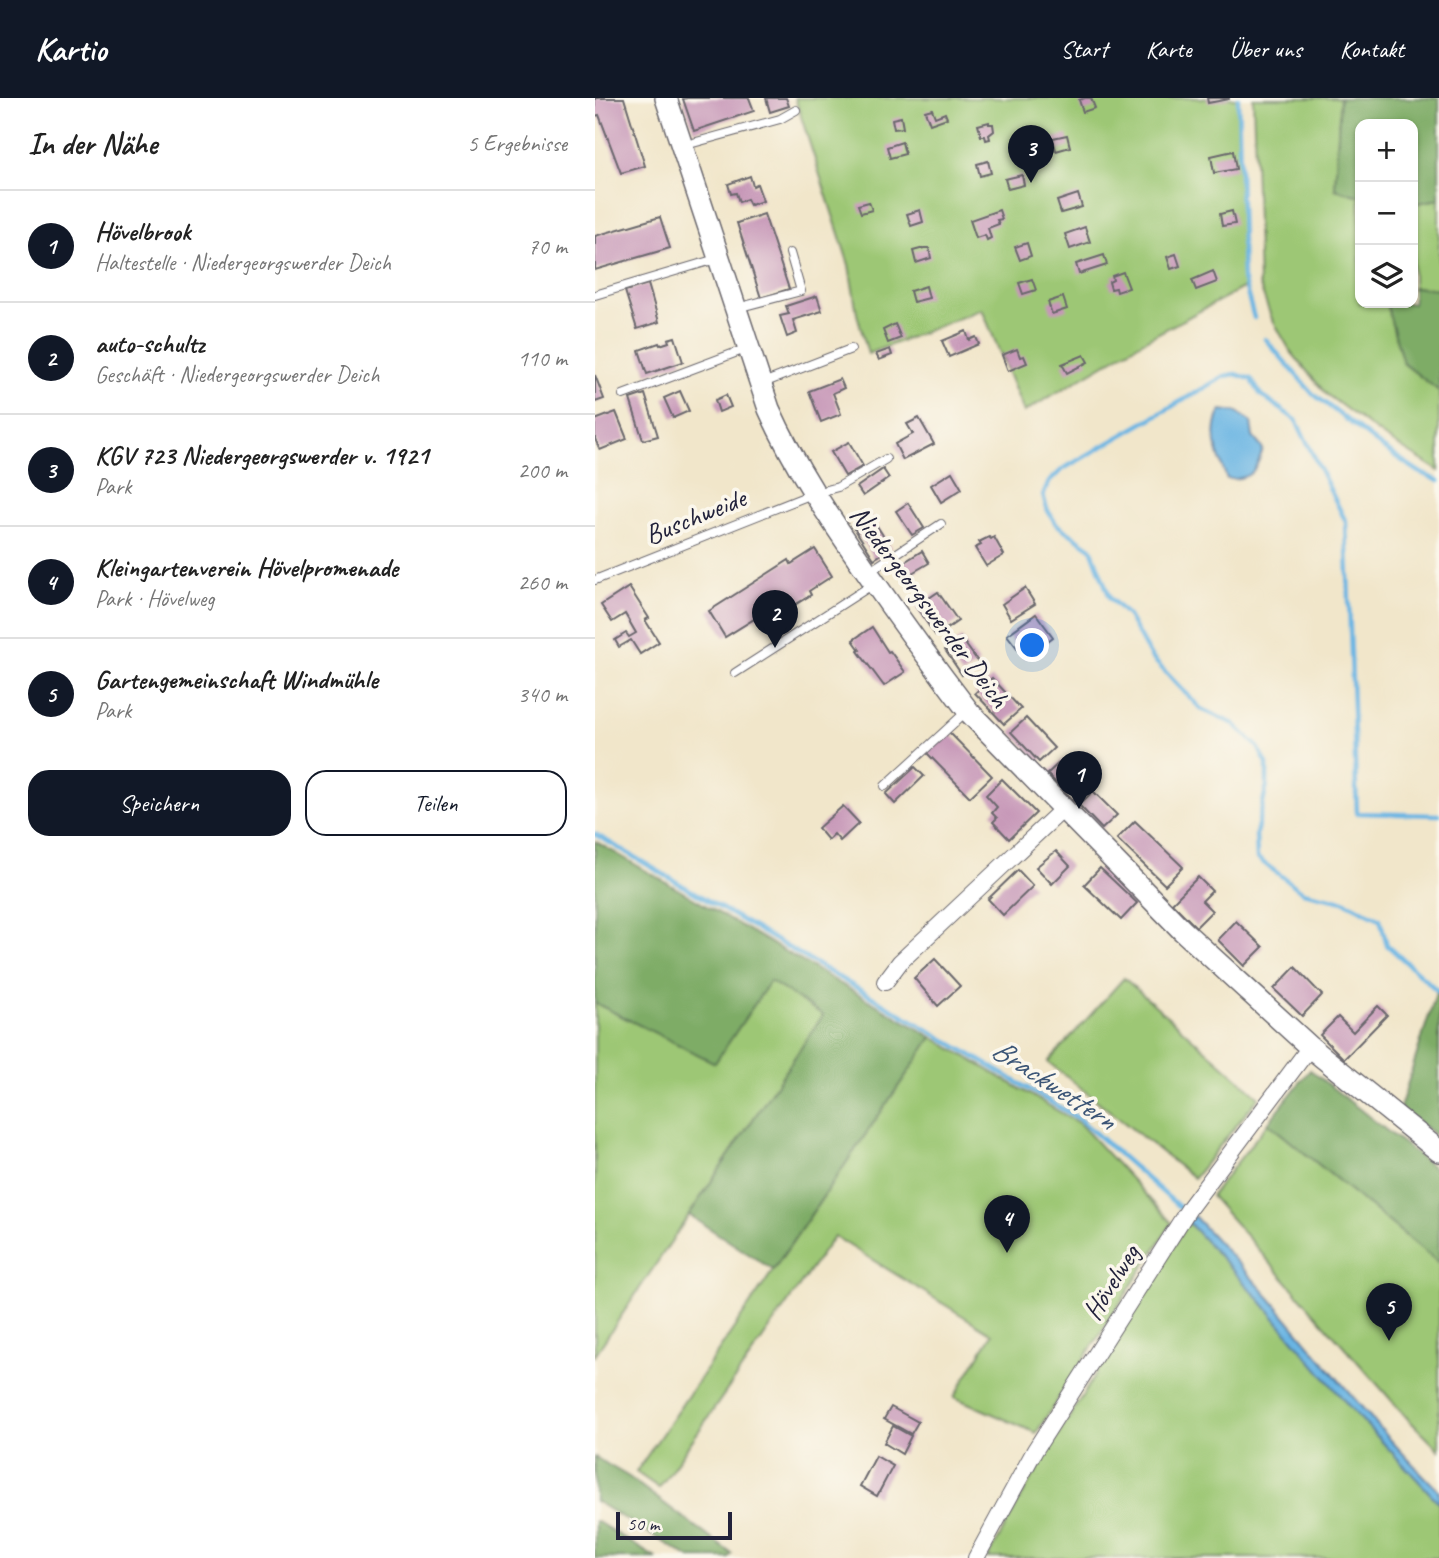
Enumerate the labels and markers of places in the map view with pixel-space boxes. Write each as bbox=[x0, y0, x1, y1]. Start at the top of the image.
pin: 3 bbox=[1008, 125, 1054, 183]
pin: 2 bbox=[752, 590, 798, 648]
pin: 1 bbox=[1056, 751, 1102, 809]
pin: 4 bbox=[984, 1195, 1030, 1253]
pin: 5 bbox=[1366, 1283, 1412, 1341]

